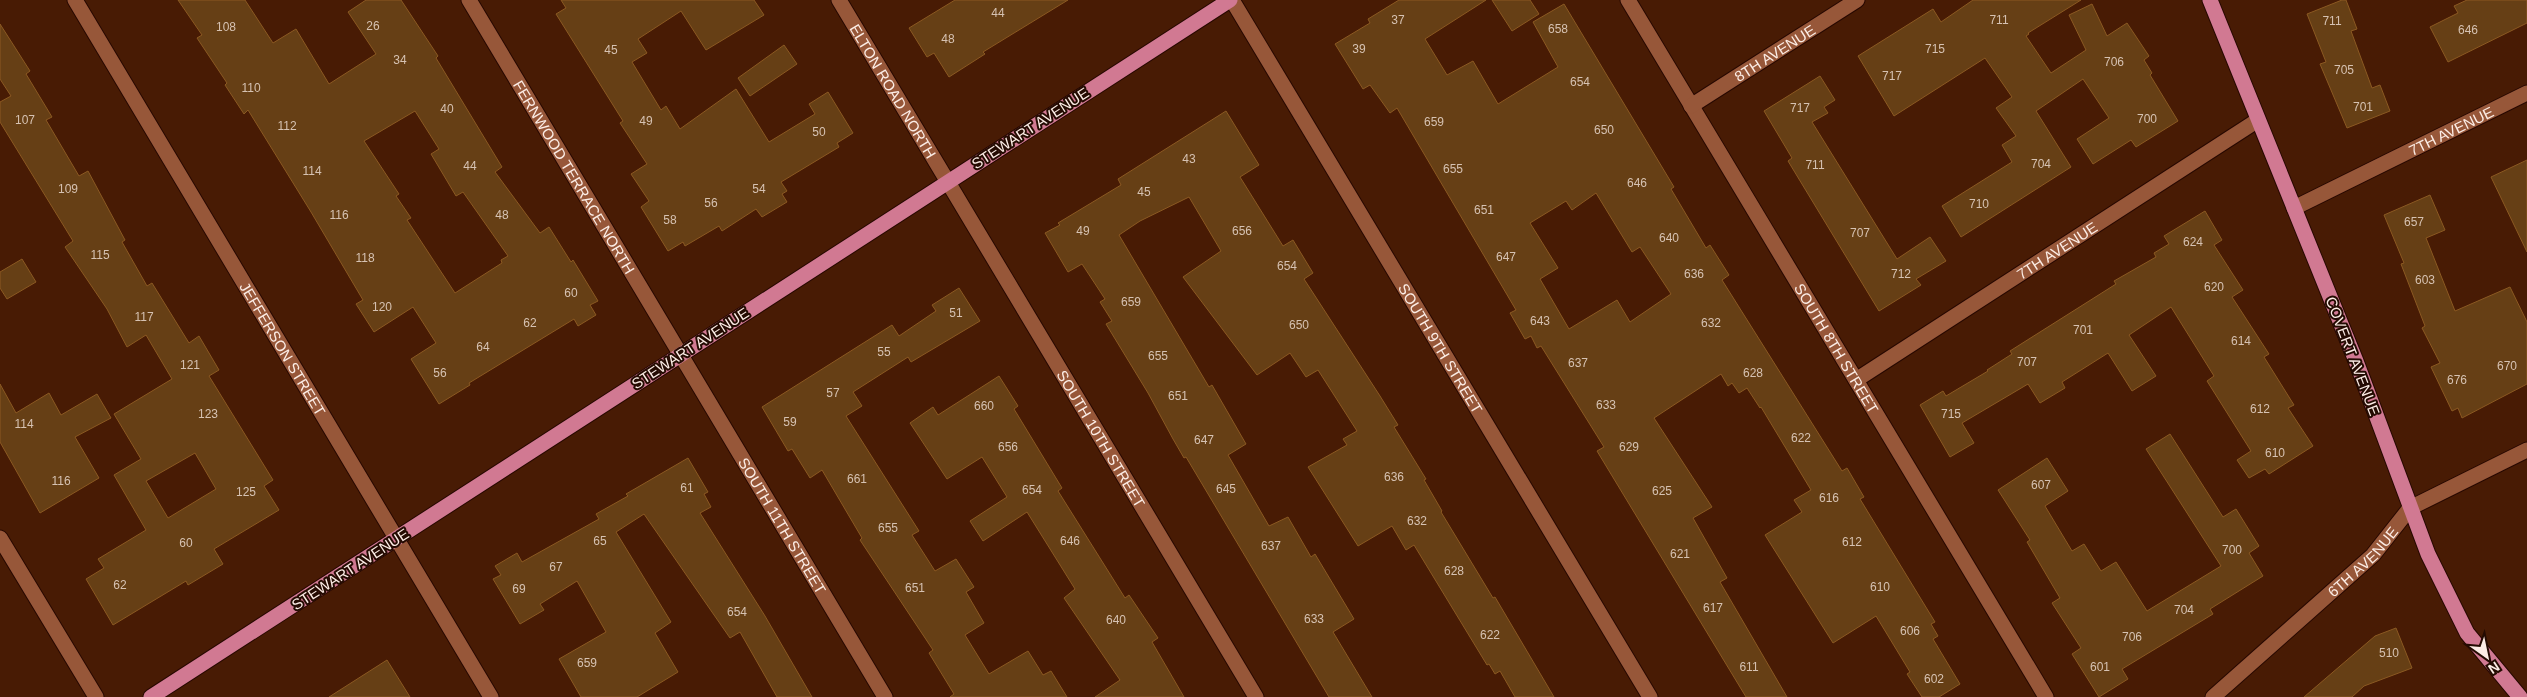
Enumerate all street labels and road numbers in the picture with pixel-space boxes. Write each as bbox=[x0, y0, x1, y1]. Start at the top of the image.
street label: ELTON ROAD NORTH bbox=[847, 21, 940, 161]
street label: 8TH AVENUE bbox=[1731, 21, 1818, 85]
street label: FERNWOOD TERRACE NORTH bbox=[510, 77, 639, 277]
street label: STEWART AVENUE bbox=[968, 84, 1092, 172]
street label: 7TH AVENUE bbox=[2406, 102, 2496, 159]
street label: 7TH AVENUE bbox=[2013, 218, 2100, 282]
street label: JEFFERSON STREET bbox=[237, 279, 329, 419]
street label: SOUTH 9TH STREET bbox=[1395, 280, 1486, 416]
street label: SOUTH 8TH STREET bbox=[1791, 280, 1882, 416]
street label: COVERT AVENUE bbox=[2323, 294, 2383, 418]
street label: STEWART AVENUE bbox=[628, 304, 752, 392]
street label: SOUTH 10TH STREET bbox=[1054, 367, 1149, 510]
street label: SOUTH 11TH STREET bbox=[735, 454, 830, 597]
street label: 6TH AVENUE bbox=[2324, 523, 2401, 600]
street label: STEWART AVENUE bbox=[288, 525, 412, 613]

